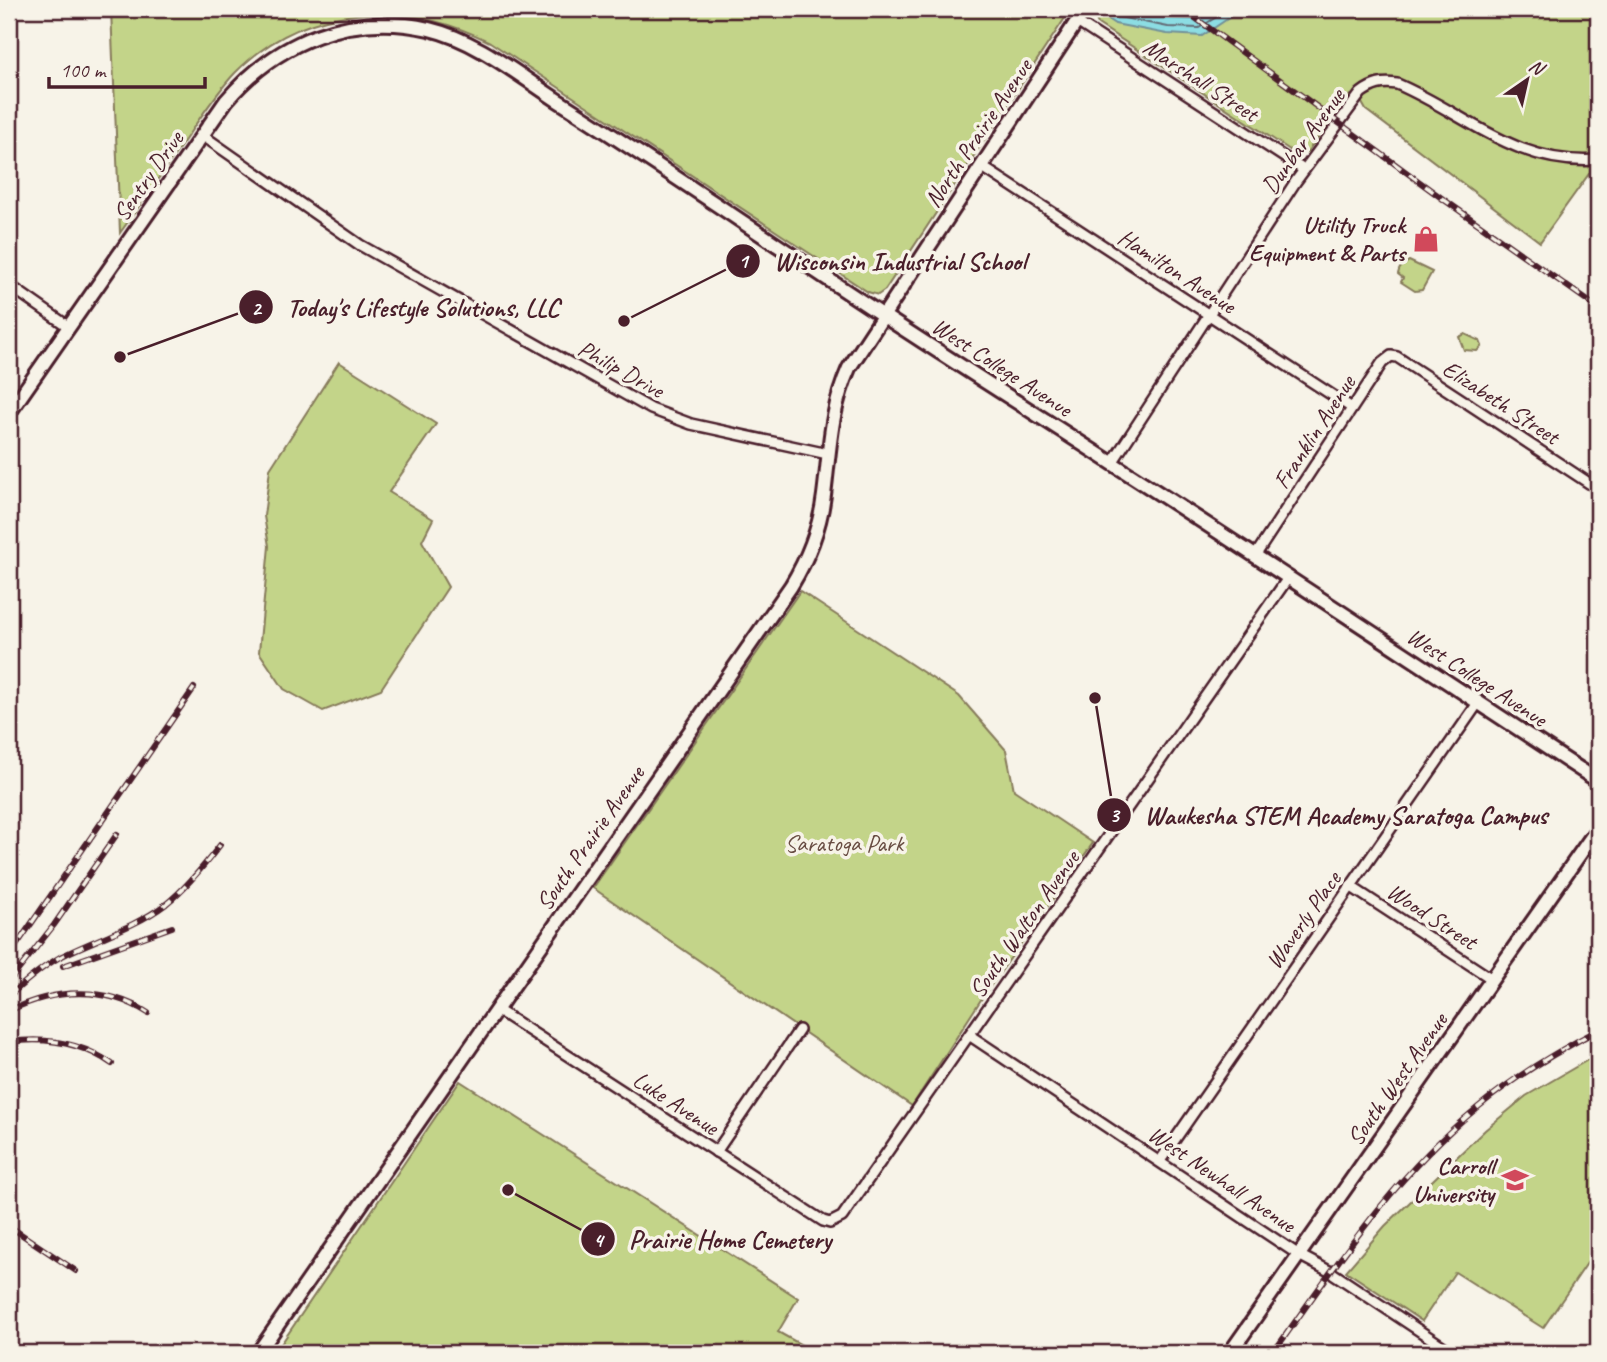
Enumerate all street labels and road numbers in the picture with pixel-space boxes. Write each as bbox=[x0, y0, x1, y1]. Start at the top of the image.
street label: Marshall Street bbox=[1138, 32, 1266, 129]
street label: North Prairie Avenue bbox=[917, 51, 1040, 213]
street label: Dunbar Avenue bbox=[1255, 81, 1353, 200]
street label: Sentry Drive bbox=[106, 123, 191, 227]
street label: Hamilton Avenue bbox=[1113, 222, 1243, 321]
street label: West College Avenue bbox=[926, 311, 1079, 425]
street label: Philip Drive bbox=[573, 333, 671, 406]
street label: Elizabeth Street bbox=[1437, 353, 1567, 452]
street label: Franklin Avenue bbox=[1266, 368, 1363, 494]
street label: West College Avenue bbox=[1401, 621, 1554, 735]
street label: South Prairie Avenue bbox=[529, 758, 652, 916]
street label: South Walton Avenue bbox=[962, 843, 1087, 1003]
street label: Waverly Place bbox=[1259, 864, 1349, 975]
street label: Wood Street bbox=[1381, 876, 1484, 957]
street label: South West Avenue bbox=[1340, 1005, 1455, 1151]
street label: Luke Avenue bbox=[628, 1064, 726, 1143]
street label: West Newhall Avenue bbox=[1143, 1119, 1303, 1240]

